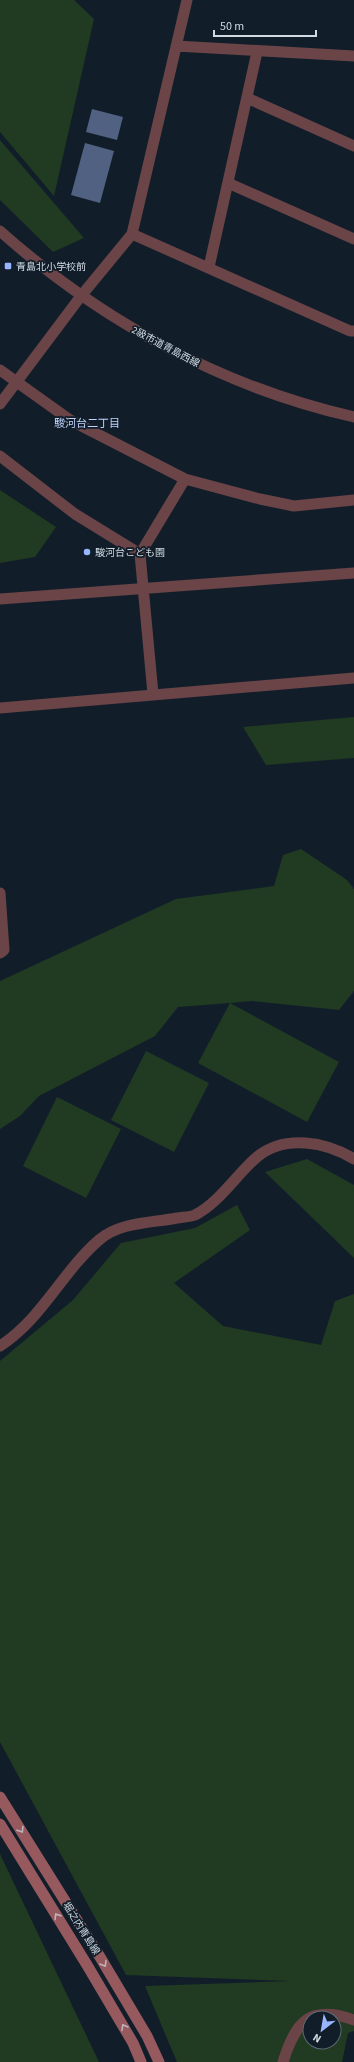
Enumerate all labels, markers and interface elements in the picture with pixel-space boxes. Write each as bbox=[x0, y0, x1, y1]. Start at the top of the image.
scale bar bbox=[214, 12, 316, 38]
text: 50 m bbox=[220, 18, 244, 35]
place label: 青島北小学校前 bbox=[16, 260, 86, 274]
marker: 青島北小学校前 bbox=[3, 261, 13, 271]
street label: 2級市道青島西線 bbox=[129, 323, 202, 371]
district label: 駿河台二丁目 bbox=[54, 416, 120, 431]
place label: 駿河台こども園 bbox=[95, 546, 165, 560]
marker: 駿河台こども園 bbox=[82, 547, 92, 557]
one-way arrow bbox=[16, 1826, 23, 1833]
street label: 堀之内青島線 bbox=[59, 1899, 103, 1958]
one-way arrow bbox=[54, 1913, 62, 1920]
one-way arrow bbox=[100, 1960, 107, 1967]
north arrow bbox=[302, 2010, 342, 2050]
one-way arrow bbox=[121, 2024, 128, 2031]
text: N bbox=[310, 2030, 324, 2046]

